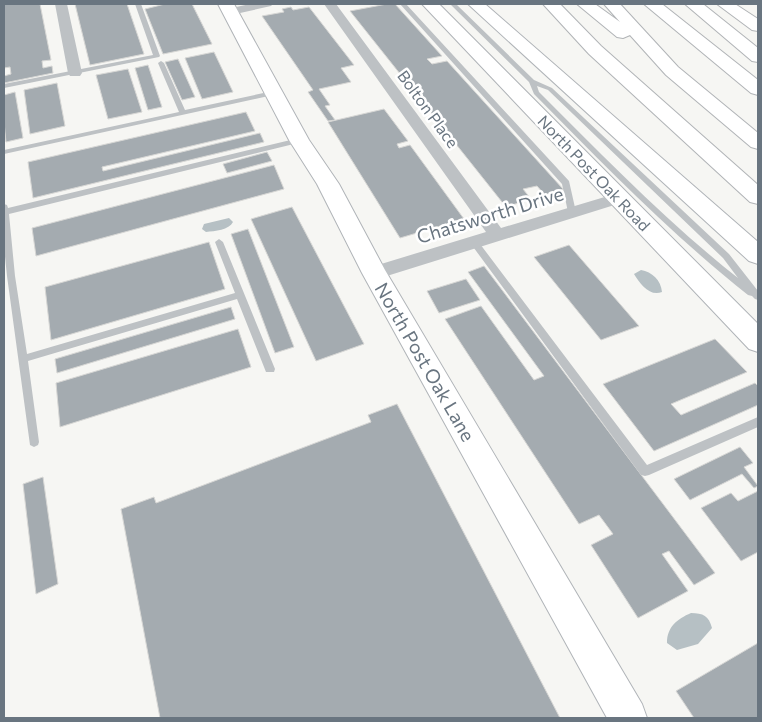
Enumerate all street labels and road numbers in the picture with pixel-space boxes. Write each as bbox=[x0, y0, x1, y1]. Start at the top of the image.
street label: Bolton Place bbox=[394, 66, 463, 151]
street label: North Post Oak Road bbox=[534, 111, 654, 234]
street label: Chatsworth Drive bbox=[414, 181, 566, 248]
street label: North Post Oak Lane bbox=[371, 278, 480, 445]

